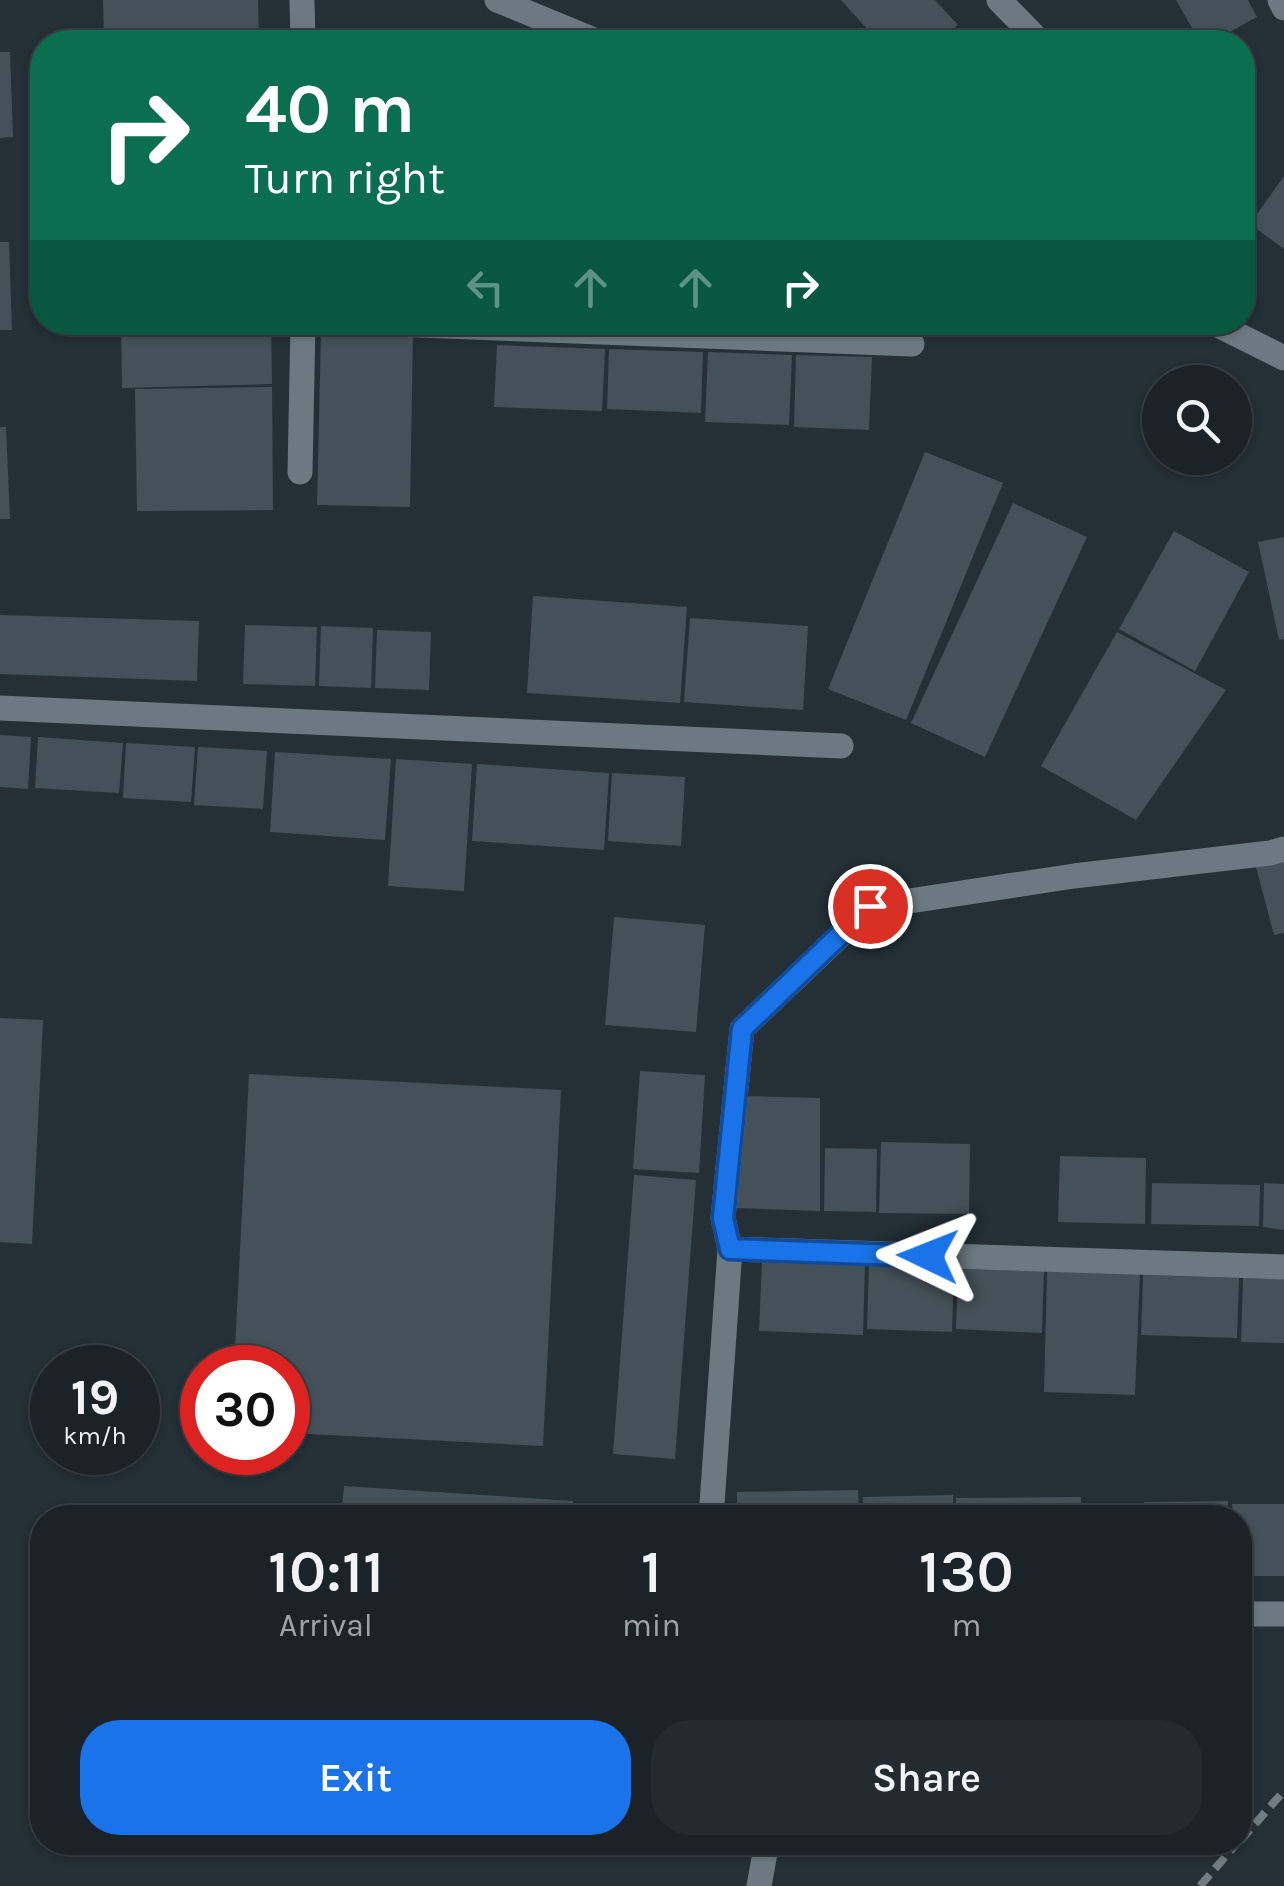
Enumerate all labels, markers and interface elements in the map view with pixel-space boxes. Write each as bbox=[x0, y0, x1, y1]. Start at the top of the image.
text: 40 m bbox=[245, 68, 415, 150]
icon: right bbox=[80, 70, 210, 200]
text: Turn right bbox=[245, 152, 445, 204]
icon: left bbox=[458, 260, 513, 315]
icon: ahead bbox=[563, 260, 618, 315]
icon: ahead bbox=[668, 260, 723, 315]
icon: right bbox=[773, 260, 828, 315]
map controls bbox=[1142, 365, 1252, 475]
button: search bbox=[1142, 365, 1252, 475]
pin bbox=[828, 864, 913, 949]
icon: arrive bbox=[843, 879, 898, 934]
position arrow bbox=[876, 1204, 980, 1308]
speed limit sign: 30 bbox=[180, 1345, 310, 1475]
text: 19 bbox=[71, 1368, 119, 1427]
text: km/h bbox=[63, 1421, 127, 1450]
text: 10:11 bbox=[268, 1537, 384, 1607]
text: 1 bbox=[641, 1537, 662, 1607]
text: 130 bbox=[919, 1537, 1014, 1607]
text: Arrival bbox=[279, 1607, 373, 1644]
text: min bbox=[622, 1607, 681, 1644]
text: m bbox=[951, 1607, 981, 1644]
button: Exit bbox=[80, 1720, 631, 1835]
button: Share bbox=[651, 1720, 1202, 1835]

